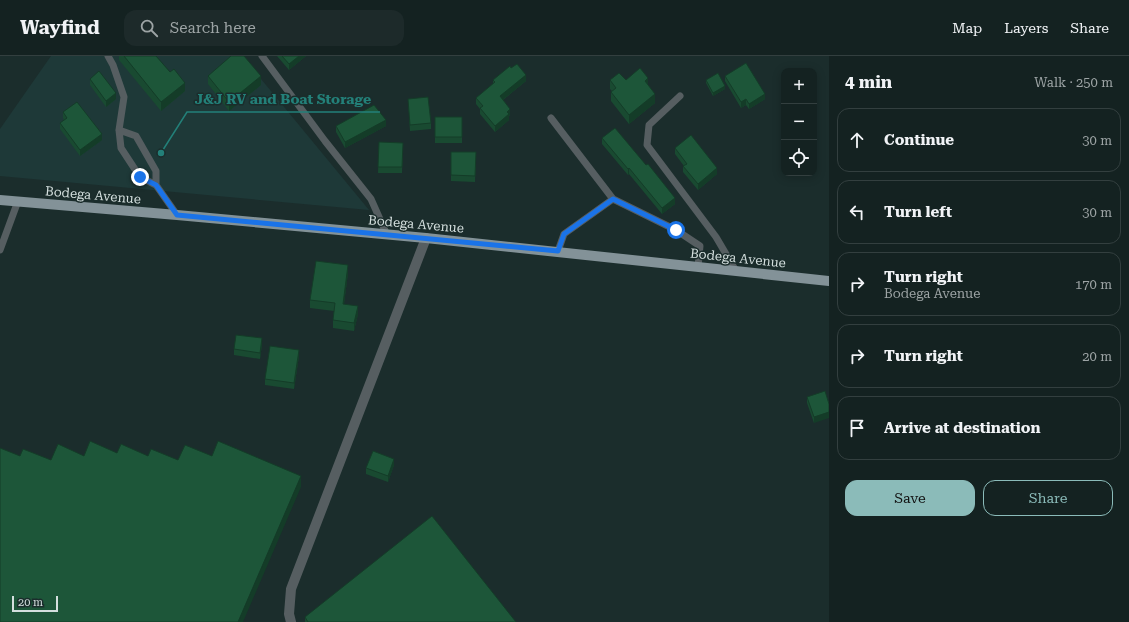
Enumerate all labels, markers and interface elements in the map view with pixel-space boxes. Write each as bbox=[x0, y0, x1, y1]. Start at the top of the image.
search box bbox=[124, 10, 404, 46]
text: Wayfind bbox=[20, 16, 100, 39]
icon: search bbox=[138, 17, 160, 39]
text: Search here bbox=[170, 19, 256, 37]
text: Map bbox=[952, 20, 982, 36]
text: Layers bbox=[1004, 20, 1048, 36]
text: Share bbox=[1070, 20, 1109, 36]
map controls bbox=[781, 68, 817, 176]
button: + bbox=[781, 68, 817, 104]
text: 4 min bbox=[845, 72, 892, 92]
text: Walk · 250 m bbox=[1034, 75, 1113, 90]
callout: J&J RV and Boat Storage bbox=[187, 86, 380, 112]
text: J&J RV and Boat Storage bbox=[195, 91, 371, 107]
button: − bbox=[781, 104, 817, 140]
icon: ahead bbox=[846, 129, 868, 151]
text: Continue bbox=[884, 131, 954, 149]
text: 30 m bbox=[1082, 133, 1112, 148]
button: locate bbox=[781, 140, 817, 176]
route end bbox=[131, 168, 149, 186]
street label: Bodega Avenue bbox=[44, 183, 142, 207]
icon: left bbox=[846, 201, 868, 223]
text: Turn left bbox=[884, 203, 952, 221]
text: 30 m bbox=[1082, 205, 1112, 220]
street label: Bodega Avenue bbox=[367, 212, 465, 236]
route start bbox=[667, 221, 685, 239]
street label: Bodega Avenue bbox=[689, 246, 787, 270]
text: Turn right bbox=[884, 268, 963, 286]
icon: right bbox=[846, 273, 868, 295]
text: 170 m bbox=[1075, 277, 1112, 292]
text: Bodega Avenue bbox=[884, 286, 980, 301]
icon: right bbox=[846, 345, 868, 367]
text: Turn right bbox=[884, 347, 963, 365]
text: 20 m bbox=[1082, 349, 1112, 364]
icon: arrive bbox=[846, 417, 868, 439]
text: Arrive at destination bbox=[884, 419, 1040, 437]
button: Save bbox=[845, 480, 975, 516]
button: Share bbox=[983, 480, 1113, 516]
scale bar bbox=[12, 594, 58, 613]
text: 20 m bbox=[18, 596, 43, 609]

